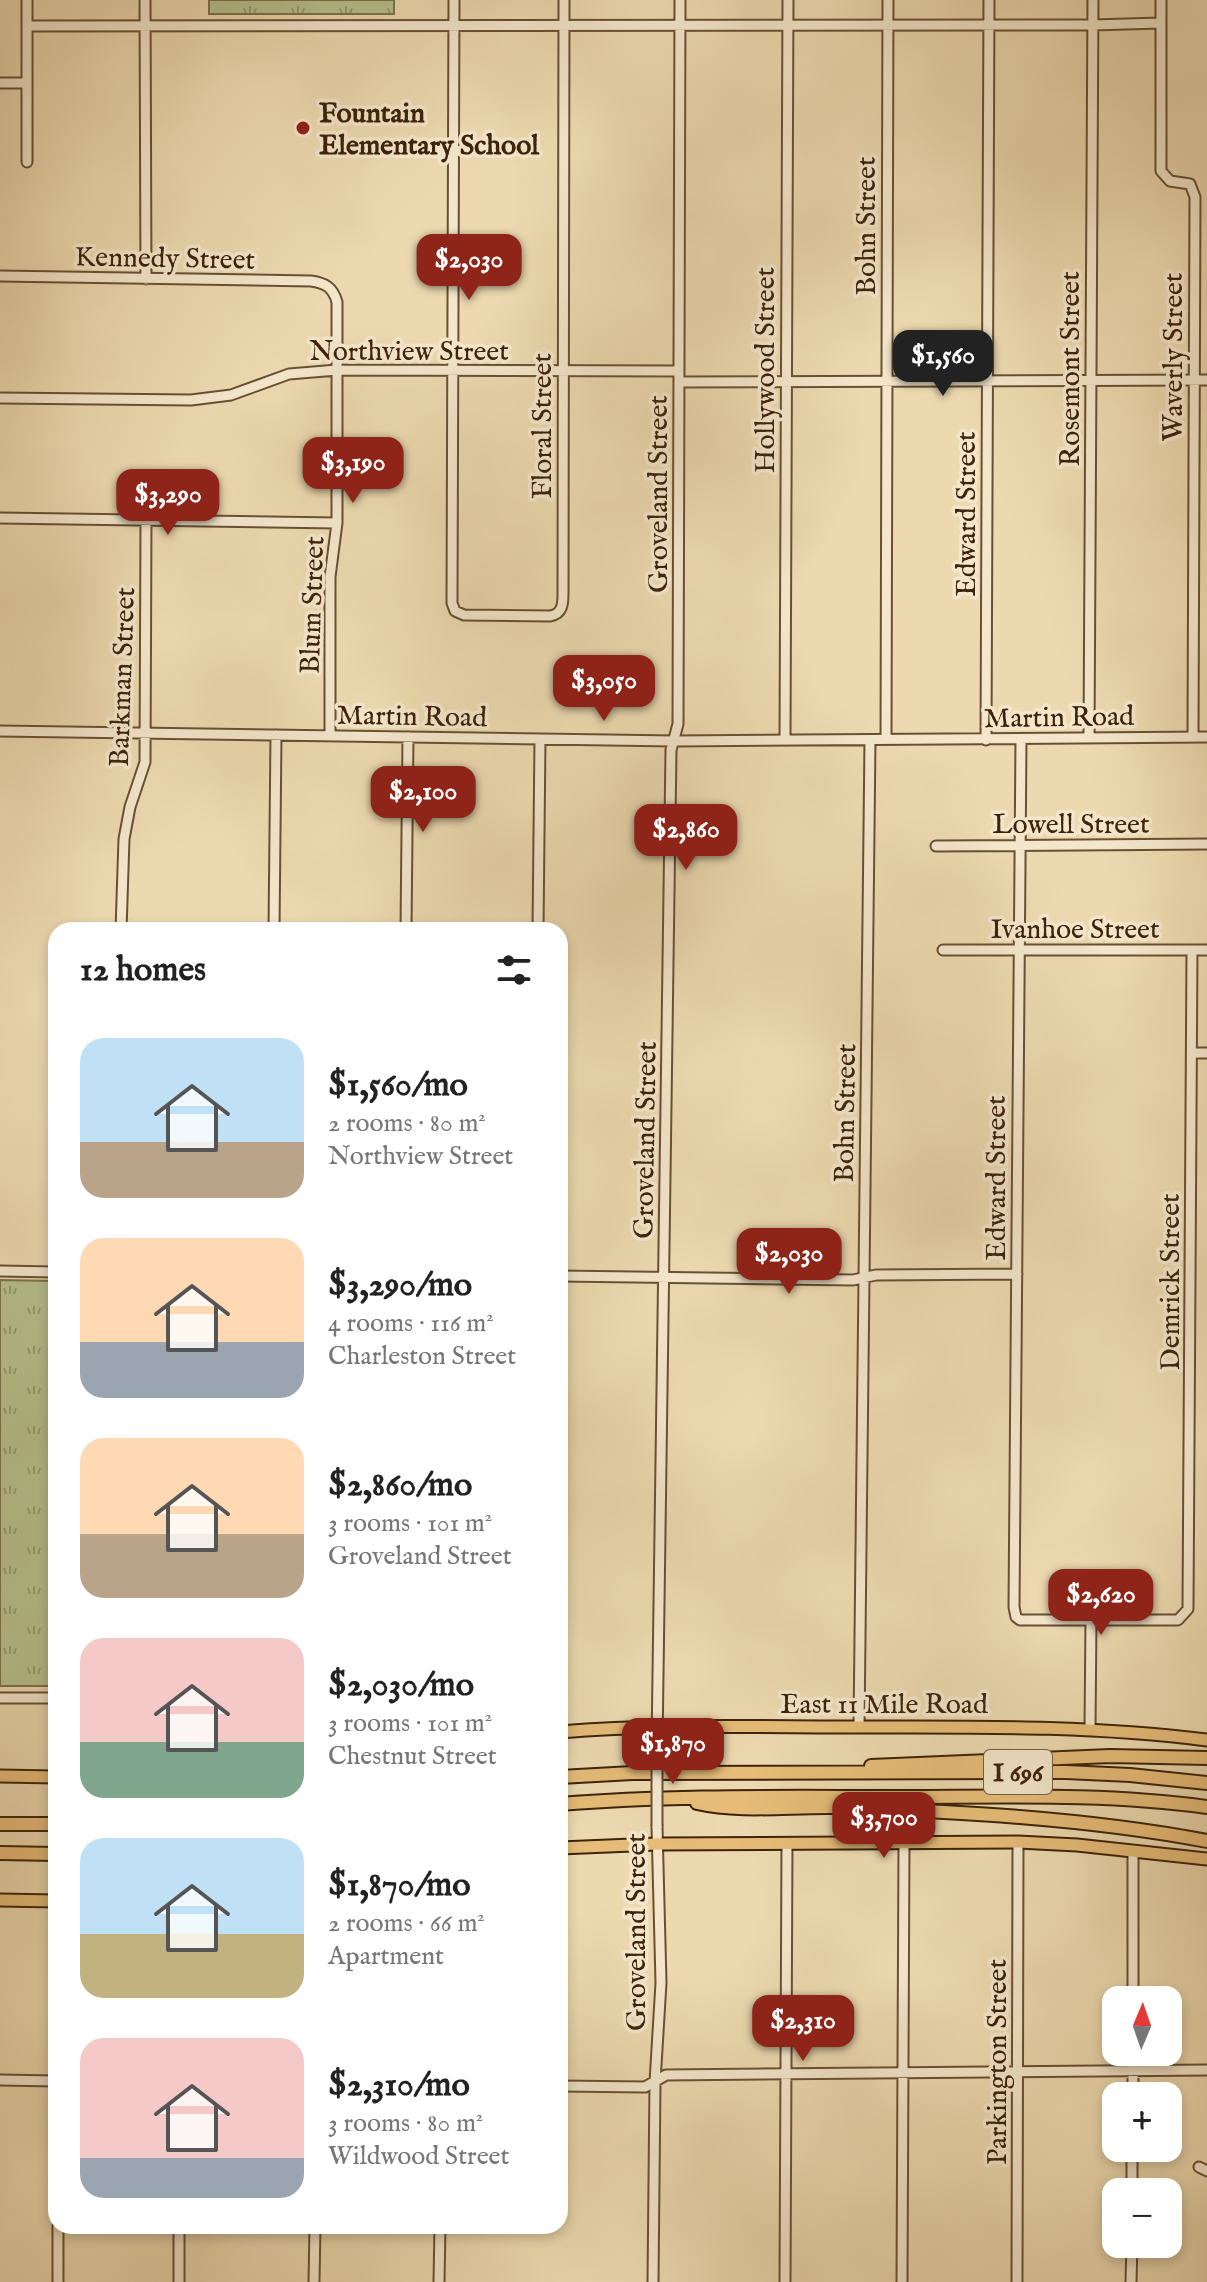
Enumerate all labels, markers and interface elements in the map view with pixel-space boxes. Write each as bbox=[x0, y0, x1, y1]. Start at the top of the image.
place label: Fountain Elementary School bbox=[319, 97, 540, 164]
marker: Fountain Elementary School bbox=[294, 119, 312, 137]
street label: Bohn Street bbox=[850, 156, 885, 295]
pin: $2,030 bbox=[404, 234, 534, 302]
street label: Kennedy Street bbox=[75, 240, 256, 279]
text: $2,030 bbox=[435, 243, 503, 276]
street label: Hollywood Street bbox=[749, 266, 784, 473]
street label: Rosemont Street bbox=[1054, 271, 1089, 467]
street label: Waverly Street bbox=[1157, 272, 1192, 441]
pin: $1,560 bbox=[878, 330, 1008, 398]
street label: Northview Street bbox=[309, 335, 509, 370]
text: $1,560 bbox=[911, 339, 975, 372]
street label: Floral Street bbox=[526, 353, 561, 499]
street label: Groveland Street bbox=[642, 395, 677, 593]
street label: Edward Street bbox=[950, 431, 985, 597]
pin: $3,190 bbox=[288, 437, 418, 505]
text: $3,190 bbox=[321, 446, 385, 479]
pin: $3,290 bbox=[103, 469, 233, 537]
text: $3,290 bbox=[134, 478, 202, 511]
street label: Blum Street bbox=[294, 535, 333, 675]
street label: Barkman Street bbox=[103, 586, 144, 768]
pin: $3,050 bbox=[539, 655, 669, 723]
text: $3,050 bbox=[571, 664, 637, 697]
street label: Martin Road bbox=[337, 699, 487, 736]
street label: Martin Road bbox=[984, 700, 1134, 737]
pin: $2,100 bbox=[358, 766, 488, 834]
text: $2,100 bbox=[389, 775, 457, 808]
pin: $2,860 bbox=[621, 804, 751, 872]
street label: Lowell Street bbox=[992, 808, 1150, 843]
text: $2,860 bbox=[652, 813, 720, 846]
street label: Ivanhoe Street bbox=[990, 913, 1160, 948]
icon: filters bbox=[492, 948, 536, 992]
text: 12 homes bbox=[80, 949, 206, 992]
street label: Groveland Street bbox=[627, 1040, 666, 1239]
street label: Bohn Street bbox=[828, 1043, 865, 1183]
text: $1,560/mo bbox=[328, 1064, 468, 1107]
icon: home bbox=[144, 1070, 240, 1166]
street label: Edward Street bbox=[980, 1095, 1015, 1261]
text: 2 rooms · 80 m² bbox=[328, 1107, 486, 1140]
text: Northview Street bbox=[328, 1140, 513, 1173]
street label: Demrick Street bbox=[1154, 1193, 1189, 1371]
pin: $2,030 bbox=[724, 1228, 854, 1296]
text: $2,030 bbox=[755, 1237, 823, 1270]
text: $3,290/mo bbox=[328, 1264, 472, 1307]
icon: home bbox=[144, 1270, 240, 1366]
text: 4 rooms · 116 m² bbox=[328, 1307, 494, 1340]
text: Charleston Street bbox=[328, 1340, 516, 1373]
text: $2,860/mo bbox=[328, 1464, 472, 1507]
icon: home bbox=[144, 1470, 240, 1566]
text: 3 rooms · 101 m² bbox=[328, 1507, 492, 1540]
text: Groveland Street bbox=[328, 1540, 512, 1573]
pin: $2,620 bbox=[1036, 1569, 1166, 1637]
text: $2,620 bbox=[1066, 1578, 1136, 1611]
text: $2,030/mo bbox=[328, 1664, 474, 1707]
icon: home bbox=[144, 1670, 240, 1766]
street label: East 11 Mile Road bbox=[780, 1688, 988, 1723]
text: 3 rooms · 101 m² bbox=[328, 1707, 492, 1740]
pin: $1,870 bbox=[608, 1718, 738, 1786]
text: $1,870 bbox=[640, 1727, 706, 1760]
text: Chestnut Street bbox=[328, 1740, 497, 1773]
road number: I 696 bbox=[984, 1750, 1052, 1794]
pin: $3,700 bbox=[819, 1792, 949, 1860]
text: $3,700 bbox=[850, 1801, 918, 1834]
street label: Groveland Street bbox=[620, 1833, 655, 2031]
text: $1,870/mo bbox=[328, 1864, 471, 1907]
icon: home bbox=[144, 1870, 240, 1966]
text: 2 rooms · 66 m² bbox=[328, 1907, 485, 1940]
text: Apartment bbox=[328, 1940, 444, 1973]
street label: Parkington Street bbox=[981, 1959, 1016, 2165]
north arrow bbox=[1102, 1986, 1182, 2066]
map controls bbox=[1102, 1986, 1182, 2258]
pin: $2,310 bbox=[738, 1995, 868, 2063]
text: $2,310 bbox=[770, 2004, 836, 2037]
text: $2,310/mo bbox=[328, 2064, 470, 2107]
icon: home bbox=[144, 2070, 240, 2166]
button: + bbox=[1102, 2082, 1182, 2162]
text: 3 rooms · 80 m² bbox=[328, 2107, 483, 2140]
text: Wildwood Street bbox=[328, 2140, 509, 2173]
button: − bbox=[1102, 2178, 1182, 2258]

